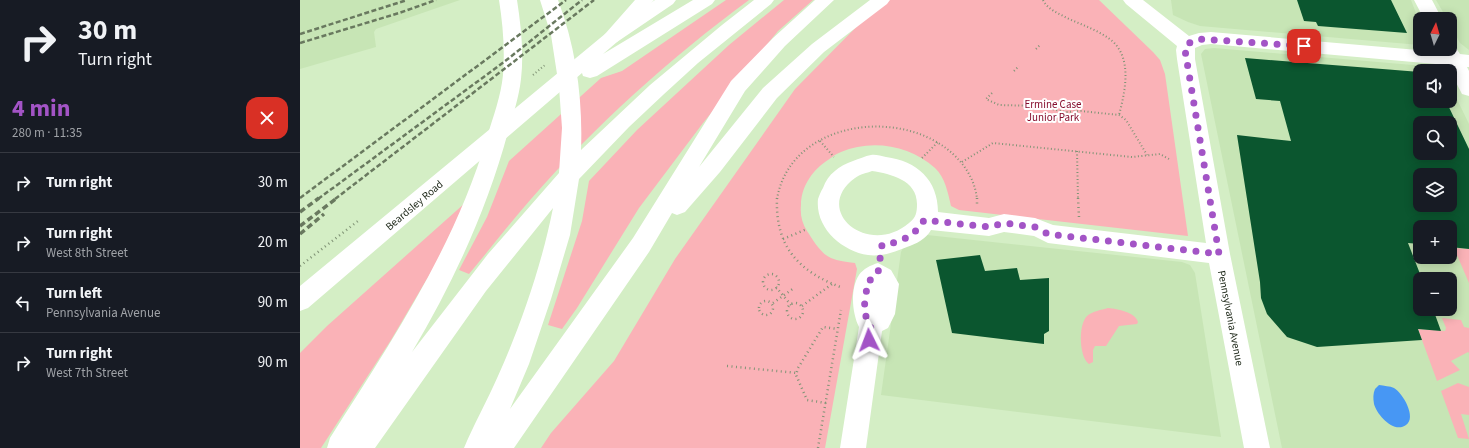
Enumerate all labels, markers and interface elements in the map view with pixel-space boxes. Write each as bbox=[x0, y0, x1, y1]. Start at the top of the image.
text: 30 m bbox=[78, 10, 137, 50]
north arrow bbox=[1413, 12, 1457, 56]
map controls bbox=[1413, 12, 1457, 316]
icon: right bbox=[12, 16, 64, 68]
pin bbox=[1287, 29, 1321, 63]
icon: arrive bbox=[1293, 35, 1315, 57]
text: Turn right bbox=[78, 47, 152, 72]
button: sound bbox=[1413, 64, 1457, 108]
text: 4 min bbox=[12, 91, 70, 126]
button: close bbox=[246, 97, 288, 139]
park label: Ermine Case Junior Park bbox=[1024, 97, 1082, 125]
button: search bbox=[1413, 116, 1457, 160]
text: 280 m · 11:35 bbox=[12, 124, 82, 142]
button: layers bbox=[1413, 168, 1457, 212]
icon: right bbox=[12, 172, 34, 194]
text: Turn right bbox=[46, 172, 112, 193]
text: 30 m bbox=[258, 172, 288, 193]
street label: Beardsley Road bbox=[382, 177, 446, 234]
button: + bbox=[1413, 220, 1457, 264]
text: Turn right bbox=[46, 223, 112, 244]
icon: right bbox=[12, 232, 34, 254]
text: 20 m bbox=[258, 232, 288, 253]
text: West 8th Street bbox=[46, 244, 128, 262]
street label: Pennsylvania Avenue bbox=[1214, 269, 1247, 368]
button: − bbox=[1413, 272, 1457, 316]
text: Turn left bbox=[46, 283, 102, 304]
icon: left bbox=[12, 292, 34, 314]
text: 90 m bbox=[258, 292, 288, 313]
text: Pennsylvania Avenue bbox=[46, 304, 160, 322]
position arrow bbox=[848, 319, 890, 361]
text: Turn right bbox=[46, 343, 112, 364]
icon: right bbox=[12, 352, 34, 374]
text: 90 m bbox=[258, 352, 288, 373]
text: West 7th Street bbox=[46, 364, 128, 382]

